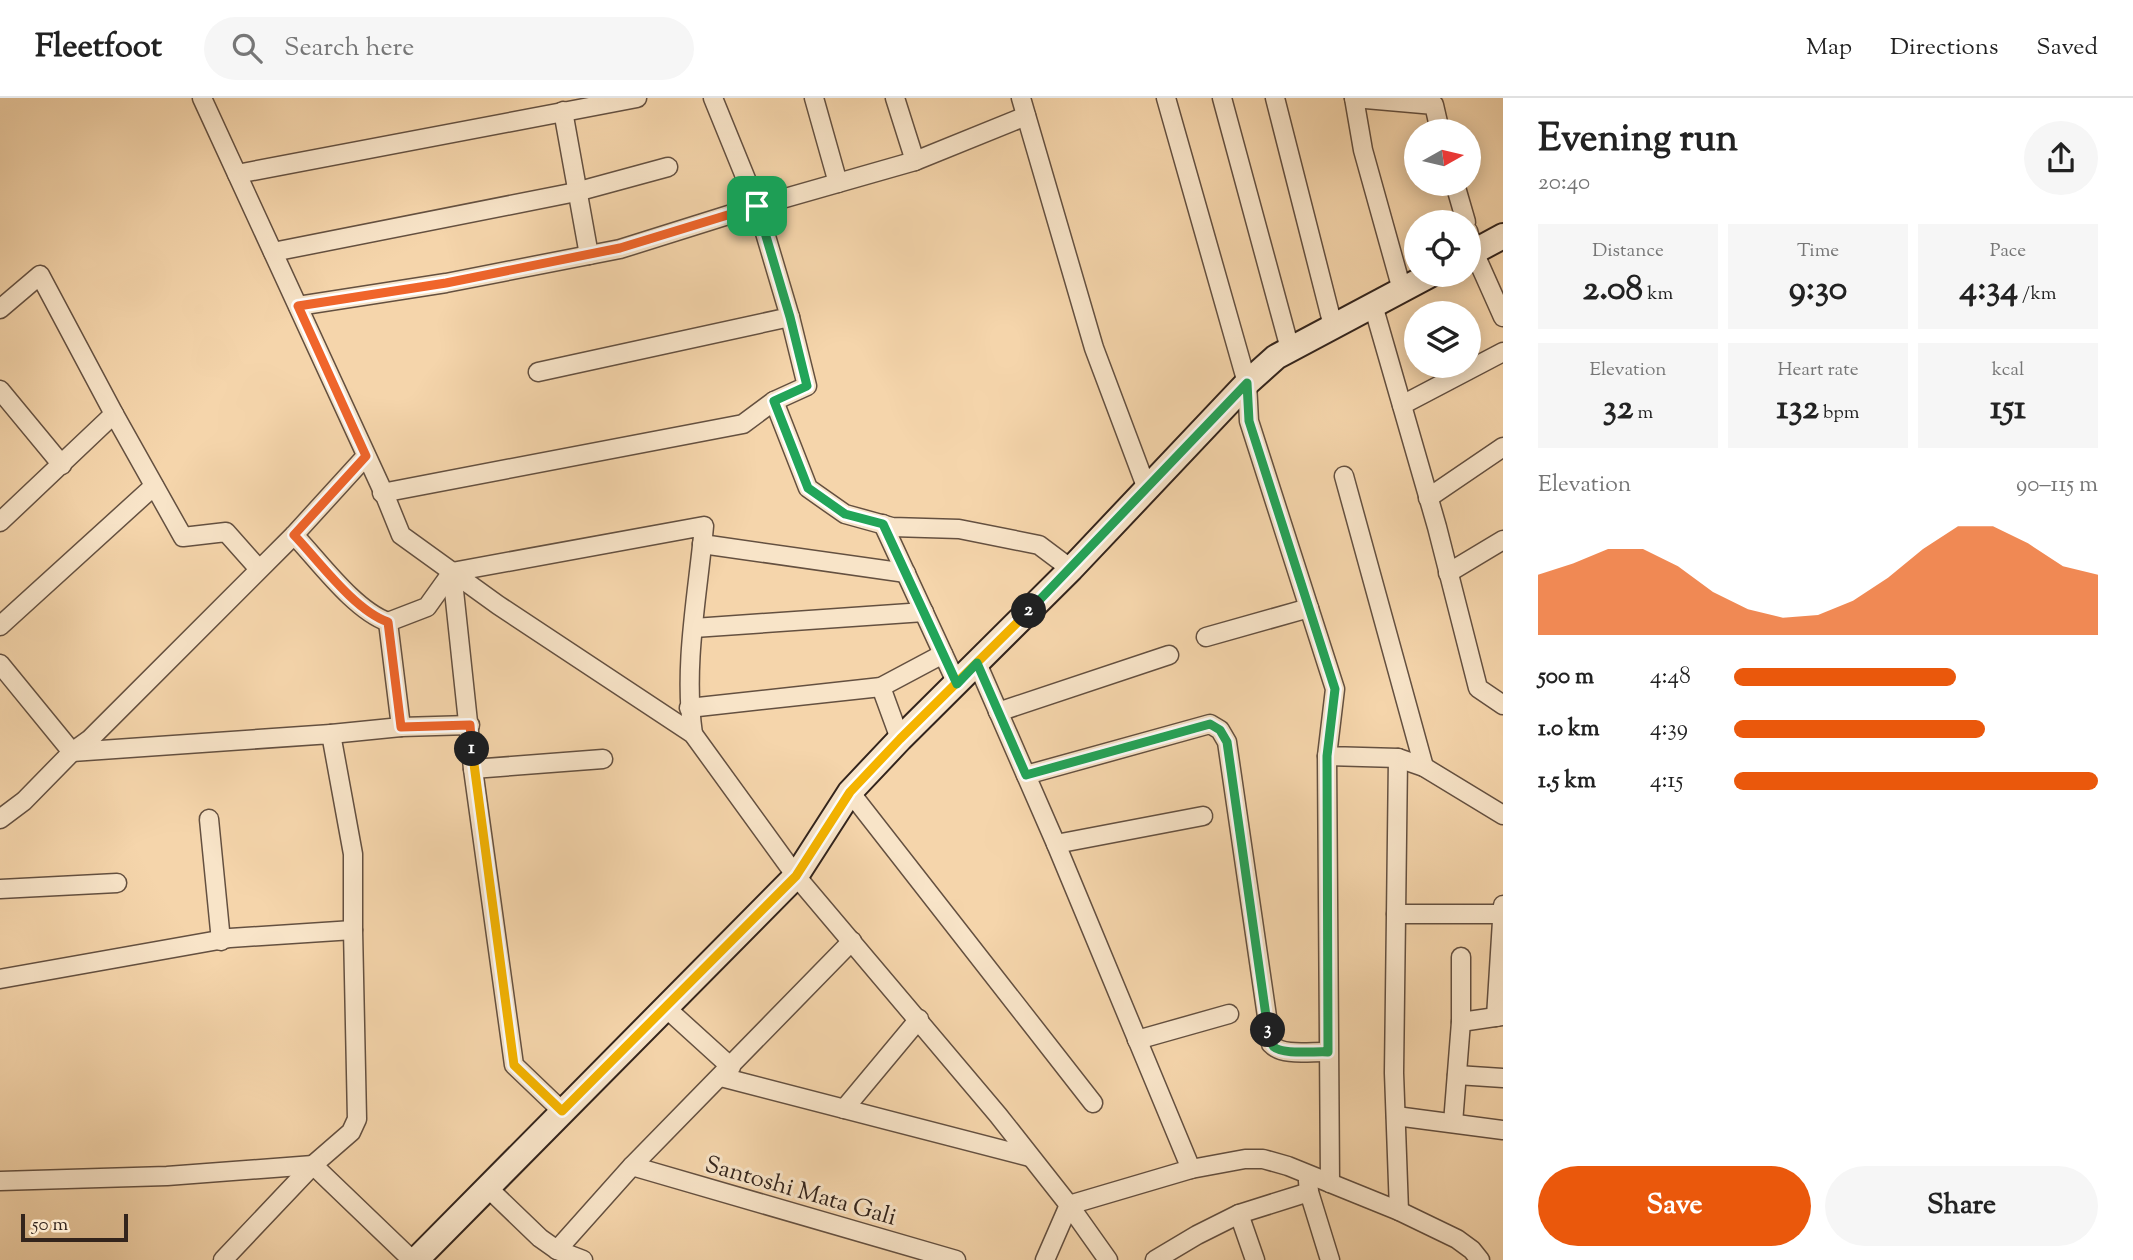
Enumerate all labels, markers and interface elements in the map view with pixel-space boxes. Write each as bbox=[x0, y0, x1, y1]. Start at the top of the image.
search box bbox=[204, 17, 694, 80]
text: Fleetfoot bbox=[35, 24, 162, 72]
icon: search bbox=[228, 29, 266, 67]
text: Search here bbox=[284, 30, 414, 67]
text: Map bbox=[1806, 31, 1852, 65]
text: Directions bbox=[1890, 31, 1998, 65]
text: Saved bbox=[2036, 31, 2098, 65]
text: Evening run bbox=[1538, 114, 1738, 168]
north arrow bbox=[1404, 119, 1480, 196]
map controls bbox=[1404, 119, 1481, 378]
button: share bbox=[2024, 121, 2098, 195]
text: 20:40 bbox=[1538, 167, 1590, 200]
pin bbox=[727, 176, 787, 236]
icon: arrive bbox=[738, 187, 776, 225]
button: locate bbox=[1404, 210, 1481, 287]
text: Distance bbox=[1592, 238, 1664, 265]
text: Time bbox=[1797, 238, 1839, 265]
text: Pace bbox=[1990, 238, 2026, 265]
text: 2.08 bbox=[1583, 265, 1643, 316]
text: 9:30 bbox=[1789, 265, 1847, 316]
text: 4:34 bbox=[1960, 265, 2018, 316]
text: km bbox=[1643, 281, 1673, 308]
text: /km bbox=[2018, 281, 2056, 308]
button: layers bbox=[1404, 301, 1481, 378]
text: Elevation bbox=[1589, 357, 1667, 384]
text: Heart rate bbox=[1777, 357, 1859, 384]
text: kcal bbox=[1992, 357, 2024, 384]
text: 32 bbox=[1603, 384, 1633, 435]
text: 132 bbox=[1777, 384, 1819, 435]
text: 151 bbox=[1990, 384, 2026, 435]
text: m bbox=[1633, 400, 1653, 427]
text: bpm bbox=[1819, 400, 1859, 427]
text: Elevation bbox=[1538, 469, 1631, 502]
text: 90–115 m bbox=[2016, 469, 2098, 502]
pin: 2 bbox=[1012, 594, 1046, 628]
text: 2 bbox=[1024, 597, 1033, 624]
text: 500 m bbox=[1538, 661, 1594, 694]
text: 4:48 bbox=[1650, 661, 1691, 694]
text: 1.0 km bbox=[1538, 713, 1600, 746]
text: 4:39 bbox=[1650, 713, 1688, 746]
pin: 1 bbox=[454, 732, 490, 766]
text: 1 bbox=[468, 735, 475, 762]
text: 1.5 km bbox=[1538, 765, 1596, 798]
text: 4:15 bbox=[1650, 765, 1683, 798]
pin: 3 bbox=[1250, 1012, 1286, 1048]
text: 3 bbox=[1264, 1016, 1271, 1043]
street label: Santoshi Mata Gali bbox=[701, 1148, 900, 1236]
button: Save bbox=[1538, 1166, 1811, 1246]
button: Share bbox=[1825, 1166, 2098, 1246]
scale bar bbox=[21, 1211, 128, 1243]
text: 50 m bbox=[32, 1212, 68, 1239]

